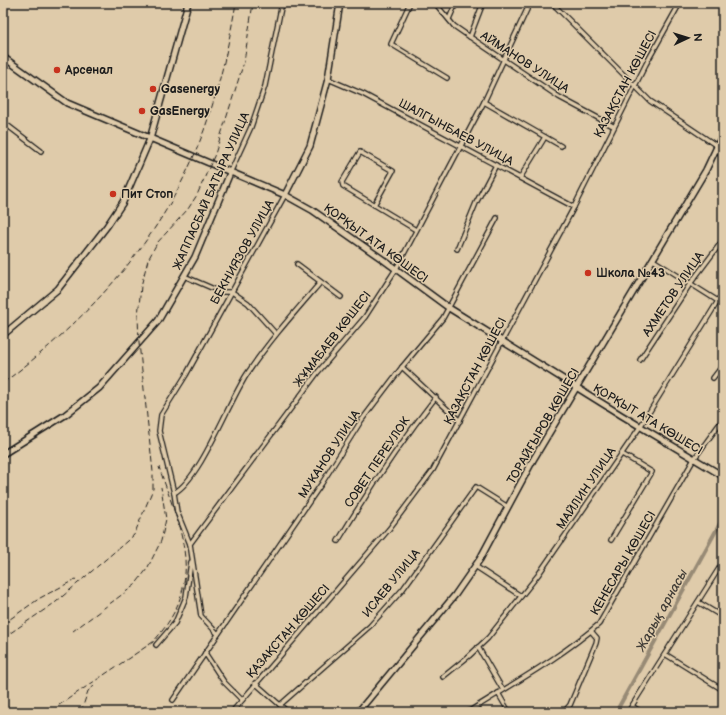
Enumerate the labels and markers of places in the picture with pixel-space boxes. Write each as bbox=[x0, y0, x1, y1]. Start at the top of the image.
place label: Арсенал bbox=[64, 63, 113, 78]
marker: Арсенал bbox=[52, 65, 62, 75]
place label: Gasenergy bbox=[161, 82, 220, 97]
marker: Gasenergy bbox=[148, 84, 158, 94]
place label: GasEnergy bbox=[150, 104, 210, 119]
marker: GasEnergy bbox=[137, 106, 147, 116]
place label: Пит Стоп bbox=[121, 187, 173, 202]
marker: Пит Стоп bbox=[108, 189, 118, 199]
place label: Школа №43 bbox=[596, 266, 665, 281]
marker: Школа №43 bbox=[583, 268, 593, 278]

